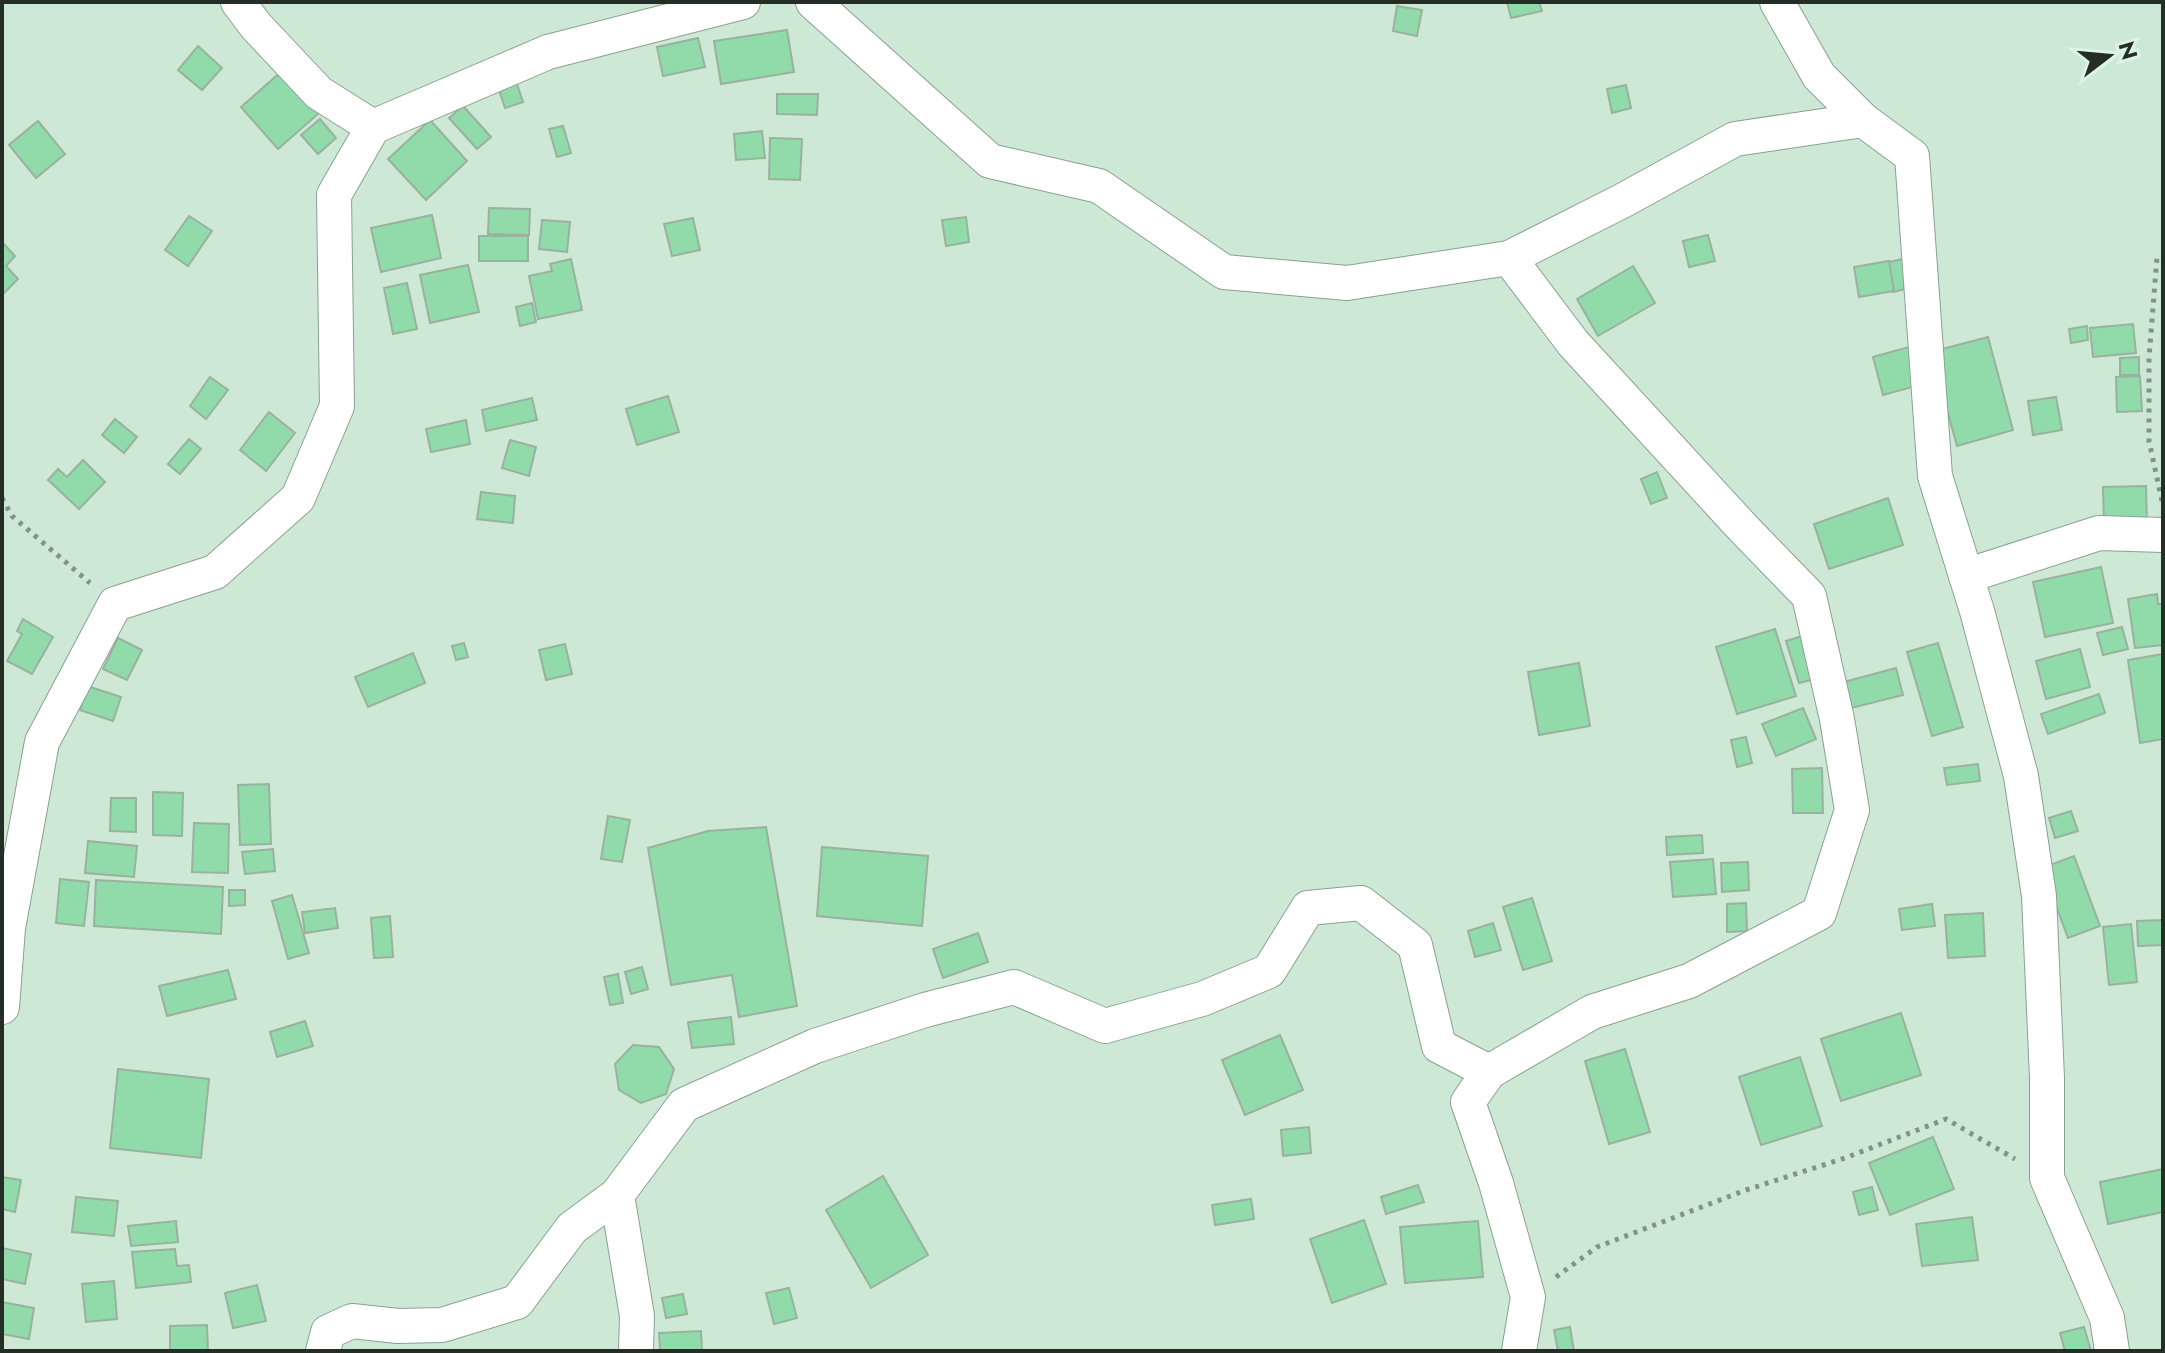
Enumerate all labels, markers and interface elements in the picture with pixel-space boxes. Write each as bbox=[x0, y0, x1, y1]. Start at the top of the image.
north arrow bbox=[2069, 16, 2149, 96]
text: N bbox=[2110, 38, 2146, 63]

